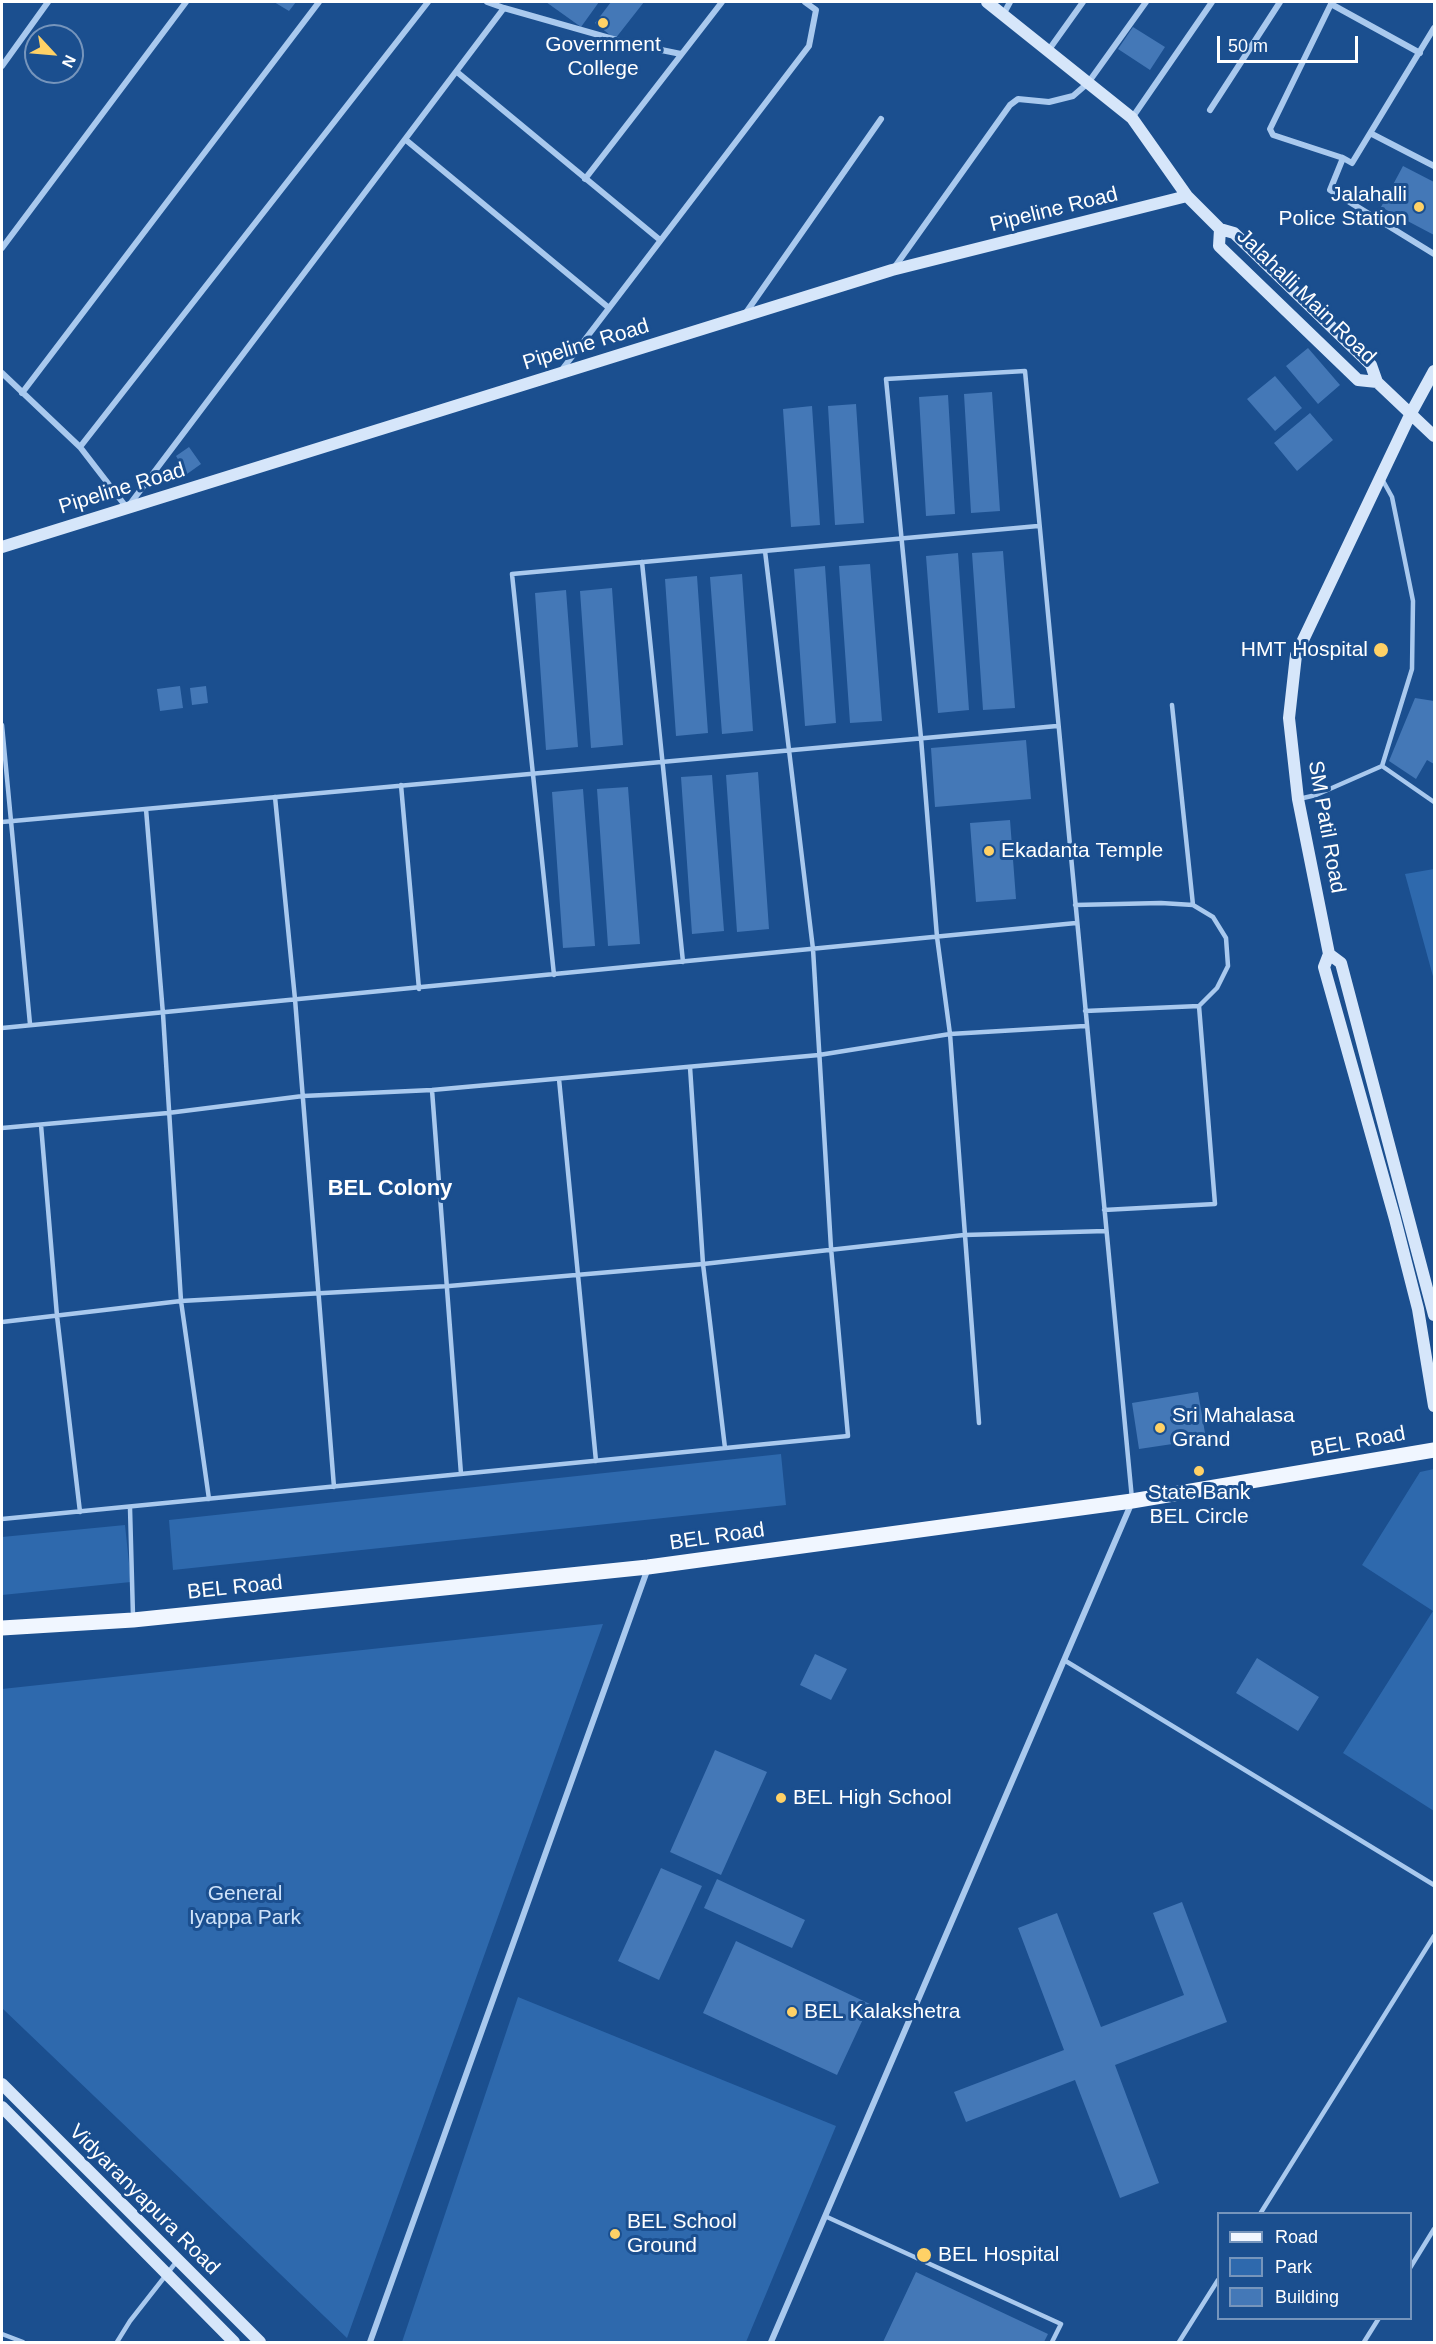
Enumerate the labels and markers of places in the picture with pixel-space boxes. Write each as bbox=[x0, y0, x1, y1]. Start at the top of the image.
marker: Government College bbox=[596, 16, 610, 30]
place label: Government College bbox=[545, 32, 661, 82]
place label: Jalahalli Police Station bbox=[1279, 182, 1407, 232]
marker: Jalahalli Police Station bbox=[1412, 200, 1426, 214]
place label: HMT Hospital bbox=[1241, 637, 1368, 663]
marker: HMT Hospital bbox=[1372, 641, 1390, 659]
place label: Ekadanta Temple bbox=[1001, 838, 1163, 864]
marker: Ekadanta Temple bbox=[982, 844, 996, 858]
place label: Sri Mahalasa Grand bbox=[1172, 1403, 1295, 1453]
marker: Sri Mahalasa Grand bbox=[1153, 1421, 1167, 1435]
marker: State Bank BEL Circle bbox=[1192, 1464, 1206, 1478]
place label: State Bank BEL Circle bbox=[1148, 1480, 1250, 1530]
place label: BEL High School bbox=[793, 1785, 952, 1811]
marker: BEL High School bbox=[774, 1791, 788, 1805]
place label: BEL Kalakshetra bbox=[804, 1999, 960, 2025]
marker: BEL Kalakshetra bbox=[785, 2005, 799, 2019]
place label: BEL School Ground bbox=[627, 2209, 737, 2259]
marker: BEL School Ground bbox=[608, 2227, 622, 2241]
place label: BEL Hospital bbox=[938, 2242, 1059, 2268]
marker: BEL Hospital bbox=[915, 2246, 933, 2264]

